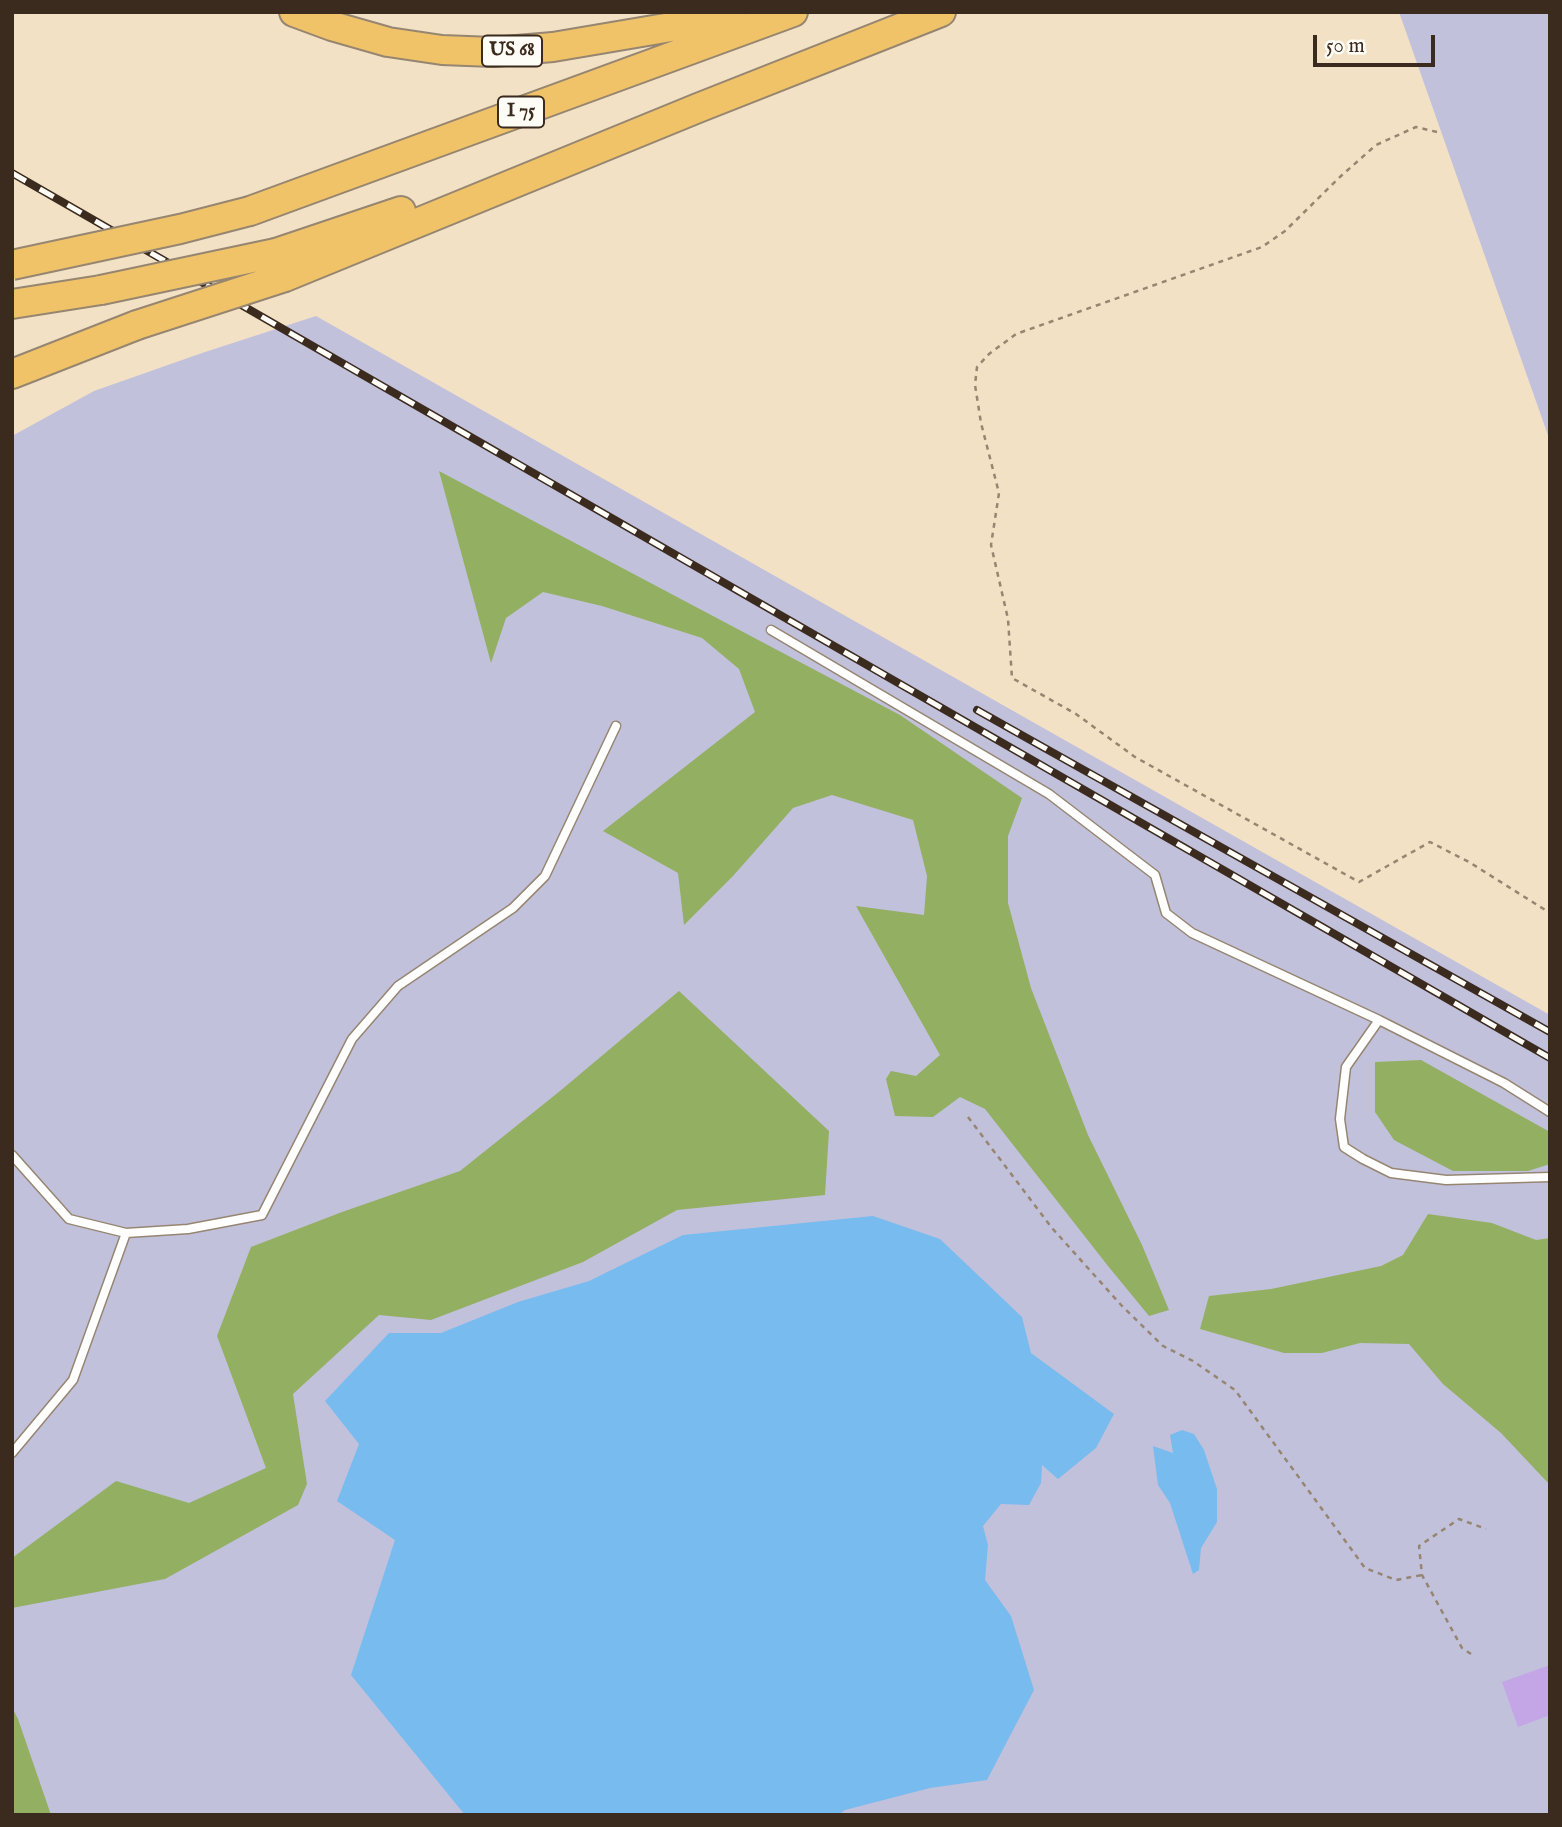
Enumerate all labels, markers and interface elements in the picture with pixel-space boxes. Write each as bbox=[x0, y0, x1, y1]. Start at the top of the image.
scale bar bbox=[1317, 21, 1440, 65]
text: 50 m bbox=[1326, 33, 1365, 60]
road number: US 68 bbox=[482, 36, 542, 66]
road number: I 75 bbox=[498, 96, 544, 128]

